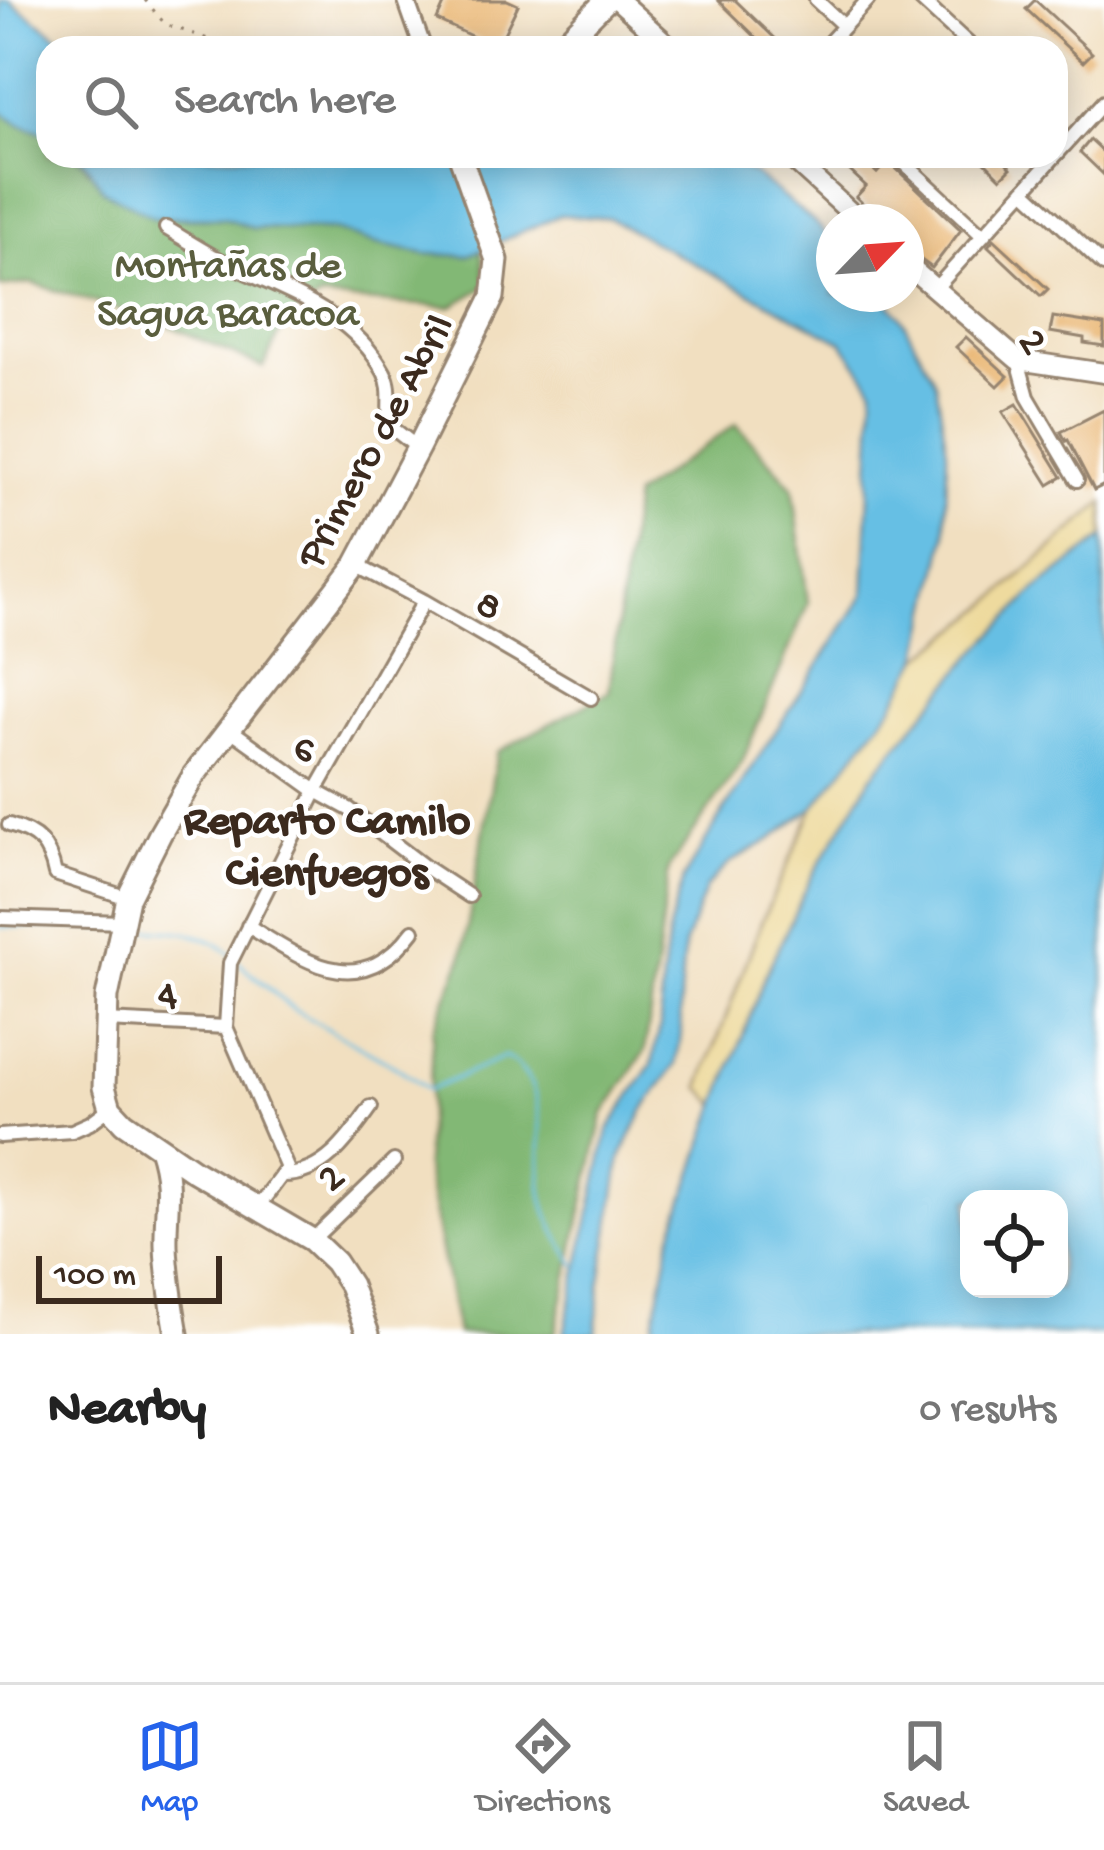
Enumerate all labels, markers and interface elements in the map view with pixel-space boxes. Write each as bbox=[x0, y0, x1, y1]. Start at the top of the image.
search box bbox=[36, 36, 1068, 168]
icon: search bbox=[78, 69, 144, 135]
text: Search here bbox=[174, 76, 396, 129]
north arrow bbox=[816, 204, 924, 312]
park label: Montañas de Sagua Baracoa bbox=[97, 244, 361, 341]
street label: Primero de Abril bbox=[288, 308, 468, 579]
street label: 2 bbox=[1004, 321, 1056, 366]
street label: 8 bbox=[465, 582, 509, 635]
street label: 6 bbox=[281, 725, 327, 778]
district label: Reparto Camilo Cienfuegos bbox=[184, 797, 471, 902]
street label: 4 bbox=[156, 974, 179, 1023]
street label: 2 bbox=[309, 1156, 358, 1205]
map controls bbox=[960, 1190, 1068, 1298]
button: locate bbox=[960, 1190, 1068, 1298]
scale bar bbox=[36, 1250, 222, 1303]
text: 100 m bbox=[54, 1258, 136, 1296]
text: Nearby bbox=[48, 1382, 206, 1442]
text: 0 results bbox=[919, 1389, 1056, 1435]
tab: Map bbox=[137, 1713, 203, 1823]
tab: Directions bbox=[476, 1713, 610, 1823]
tab: Saved bbox=[883, 1713, 967, 1823]

